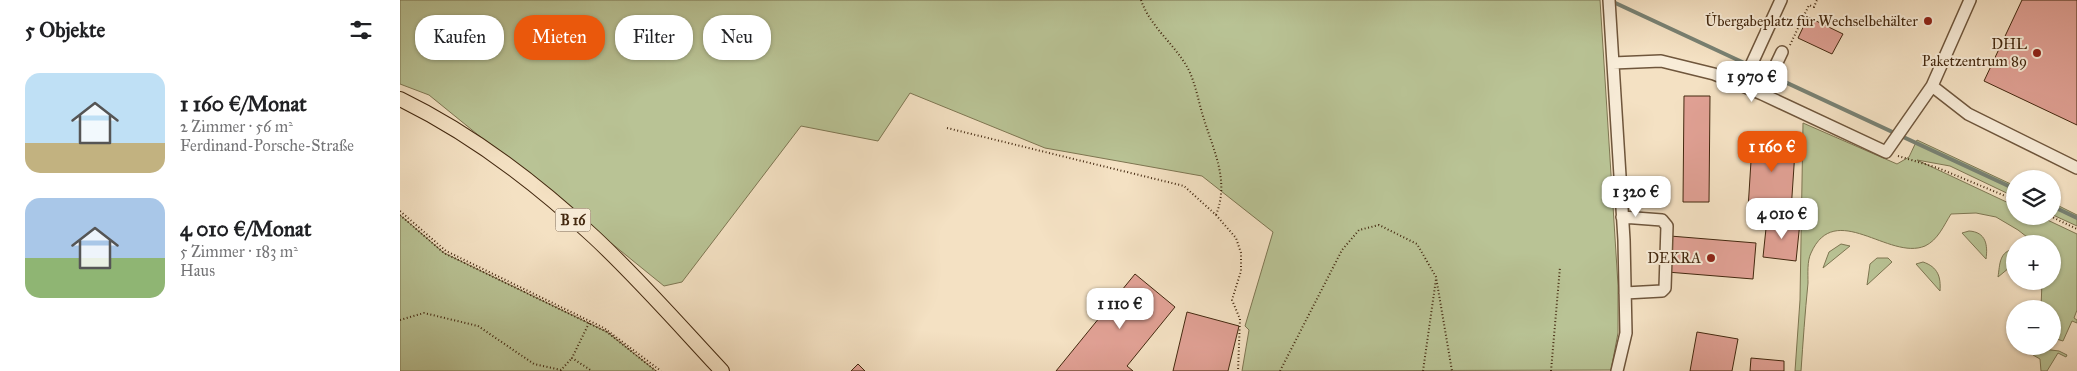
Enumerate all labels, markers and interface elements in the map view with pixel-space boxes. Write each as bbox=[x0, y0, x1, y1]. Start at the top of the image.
place label: Übergabeplatz für Wechselbehälter bbox=[1705, 11, 1918, 30]
chip: Kaufen bbox=[415, 15, 504, 60]
chip: Mieten bbox=[514, 15, 605, 60]
chip: Filter bbox=[615, 15, 693, 60]
chip: Neu bbox=[703, 15, 771, 60]
marker: Übergabeplatz für Wechselbehälter bbox=[1922, 15, 1934, 27]
icon: filters bbox=[347, 16, 375, 44]
text: 5 Objekte bbox=[25, 17, 105, 43]
place label: DHL Paketzentrum 89 bbox=[1922, 35, 2027, 70]
marker: DHL Paketzentrum 89 bbox=[2031, 47, 2043, 59]
pin: 1 970 € bbox=[1706, 61, 1798, 103]
text: 1 970 € bbox=[1727, 67, 1777, 86]
text: 1 160 €/Monat bbox=[180, 91, 307, 117]
icon: home bbox=[65, 93, 125, 153]
text: 2 Zimmer · 56 m² bbox=[180, 117, 293, 136]
pin: 1 160 € bbox=[1726, 130, 1818, 173]
text: Ferdinand-Porsche-Straße bbox=[180, 136, 354, 155]
text: 1 160 € bbox=[1749, 137, 1795, 156]
map controls bbox=[2006, 170, 2061, 355]
button: layers bbox=[2006, 170, 2061, 225]
pin: 1 320 € bbox=[1590, 176, 1682, 218]
text: 1 320 € bbox=[1613, 182, 1659, 201]
pin: 4 010 € bbox=[1736, 198, 1828, 240]
text: 4 010 € bbox=[1757, 204, 1807, 223]
road number: B 16 bbox=[556, 208, 590, 232]
text: 4 010 €/Monat bbox=[180, 216, 311, 242]
icon: home bbox=[65, 218, 125, 278]
button: + bbox=[2006, 235, 2061, 290]
text: 5 Zimmer · 183 m² bbox=[180, 242, 298, 261]
place label: DEKRA bbox=[1647, 249, 1701, 267]
marker: DEKRA bbox=[1705, 252, 1717, 264]
text: Haus bbox=[180, 261, 215, 280]
pin: 1 110 € bbox=[1074, 288, 1166, 330]
text: 1 110 € bbox=[1098, 294, 1142, 313]
button: − bbox=[2006, 300, 2061, 355]

